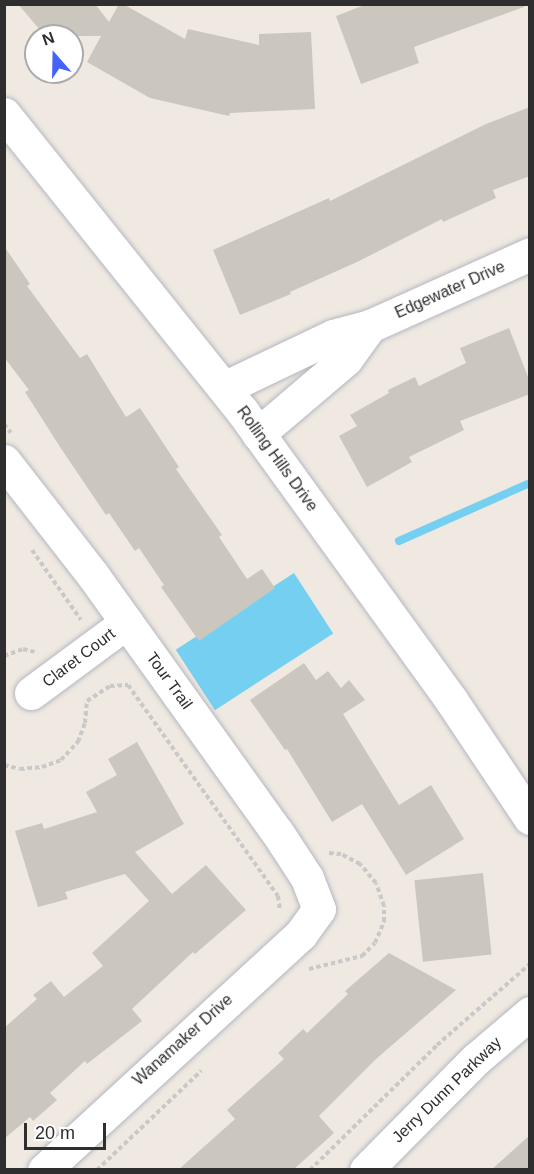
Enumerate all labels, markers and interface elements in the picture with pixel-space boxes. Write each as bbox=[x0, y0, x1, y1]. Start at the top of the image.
north arrow bbox=[24, 24, 84, 84]
text: N bbox=[40, 29, 57, 48]
street label: Edgewater Drive bbox=[392, 257, 508, 323]
street label: Rolling Hills Drive bbox=[232, 403, 322, 515]
street label: Claret Court bbox=[39, 624, 119, 692]
street label: Tour Trail bbox=[142, 649, 196, 713]
street label: Wanamaker Drive bbox=[129, 990, 237, 1090]
street label: Jerry Dunn Parkway bbox=[389, 1033, 505, 1147]
scale bar bbox=[27, 1111, 110, 1149]
text: 20 m bbox=[35, 1123, 75, 1143]

